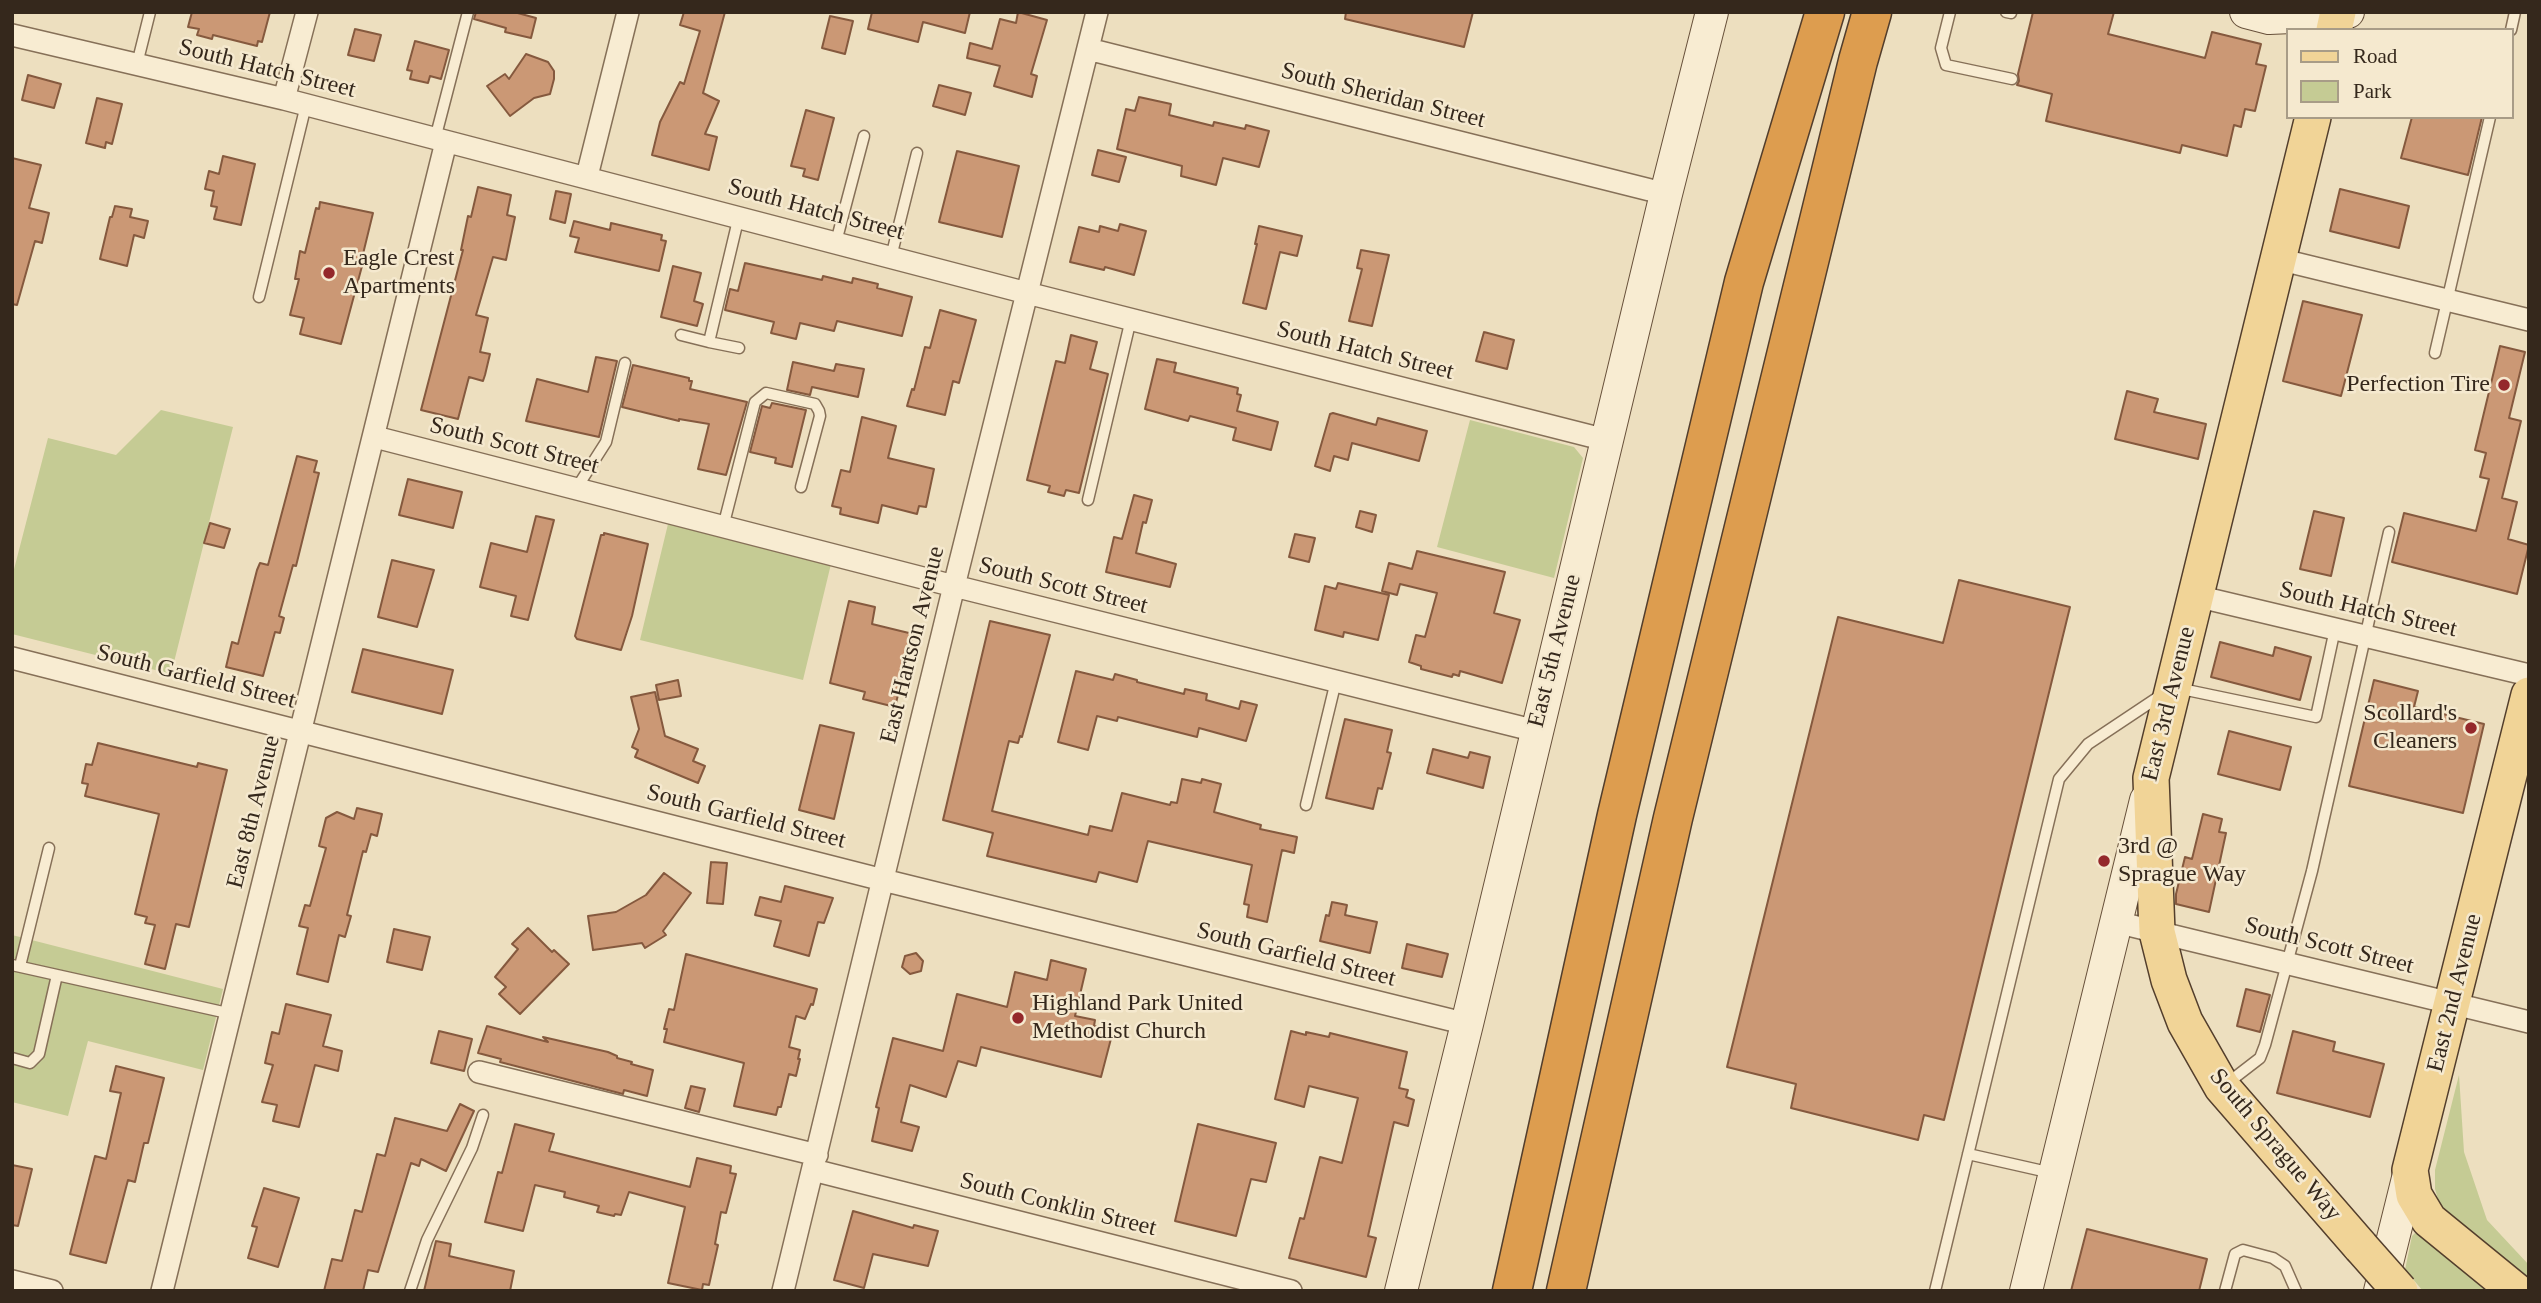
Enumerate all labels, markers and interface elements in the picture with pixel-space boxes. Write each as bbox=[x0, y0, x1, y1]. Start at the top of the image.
legend bbox=[2286, 28, 2513, 119]
street label: South Hatch Street bbox=[176, 33, 358, 105]
text: Road bbox=[2353, 44, 2397, 68]
street label: South Sheridan Street bbox=[1278, 57, 1488, 135]
text: Park bbox=[2353, 79, 2392, 103]
street label: South Hatch Street bbox=[725, 173, 907, 247]
place label: Eagle Crest Apartments bbox=[343, 245, 455, 301]
marker: Eagle Crest Apartments bbox=[321, 265, 337, 281]
street label: South Hatch Street bbox=[1274, 315, 1456, 387]
place label: Perfection Tire bbox=[2346, 371, 2490, 399]
marker: Perfection Tire bbox=[2496, 377, 2512, 393]
street label: South Scott Street bbox=[426, 411, 602, 481]
street label: East Hartson Avenue bbox=[875, 543, 951, 747]
street label: South Scott Street bbox=[975, 551, 1151, 621]
street label: East 5th Avenue bbox=[1522, 571, 1588, 731]
street label: South Hatch Street bbox=[2276, 576, 2460, 644]
street label: East 3rd Avenue bbox=[2136, 624, 2202, 784]
street label: South Garfield Street bbox=[94, 638, 298, 716]
place label: Scollard's Cleaners bbox=[2363, 700, 2457, 756]
marker: Scollard's Cleaners bbox=[2463, 720, 2479, 736]
street label: East 8th Avenue bbox=[221, 732, 287, 892]
street label: South Garfield Street bbox=[644, 778, 848, 856]
place label: 3rd @ Sprague Way bbox=[2118, 833, 2246, 889]
marker: 3rd @ Sprague Way bbox=[2096, 853, 2112, 869]
street label: South Scott Street bbox=[2241, 911, 2417, 981]
street label: East 2nd Avenue bbox=[2421, 911, 2489, 1075]
street label: South Garfield Street bbox=[1194, 916, 1398, 994]
place label: Highland Park United Methodist Church bbox=[1032, 990, 1243, 1046]
marker: Highland Park United Methodist Church bbox=[1010, 1010, 1026, 1026]
street label: South Sprague Way bbox=[2203, 1063, 2347, 1227]
street label: South Conklin Street bbox=[957, 1167, 1159, 1243]

